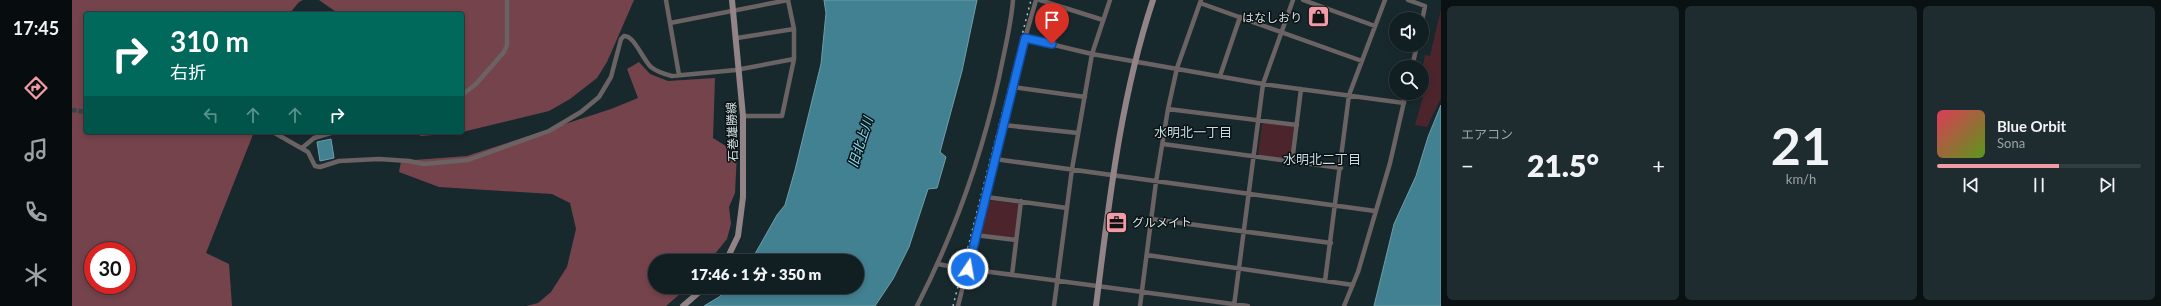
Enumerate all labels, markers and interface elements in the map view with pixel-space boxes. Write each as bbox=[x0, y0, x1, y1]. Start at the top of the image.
pin bbox=[1035, 3, 1069, 44]
shop icon: はなしおり bbox=[1305, 4, 1331, 30]
icon: arrive bbox=[1041, 9, 1063, 31]
place label: はなしおり bbox=[1242, 10, 1302, 25]
map controls bbox=[1389, 12, 1429, 100]
button: sound bbox=[1389, 12, 1429, 52]
text: 17:45 bbox=[13, 17, 59, 39]
text: 310 m bbox=[170, 24, 249, 58]
icon: right bbox=[104, 28, 156, 80]
button: search bbox=[1389, 60, 1429, 100]
text: 右折 bbox=[170, 61, 206, 83]
icon: directions bbox=[22, 74, 50, 102]
street label: 石巻雄勝線 bbox=[723, 102, 741, 162]
icon: left bbox=[200, 104, 222, 126]
icon: ahead bbox=[242, 104, 264, 126]
icon: ahead bbox=[284, 104, 306, 126]
icon: right bbox=[326, 104, 348, 126]
water label: 旧北上川 bbox=[844, 113, 876, 169]
text: 21 bbox=[1771, 114, 1831, 176]
text: Blue Orbit bbox=[1997, 117, 2066, 135]
district label: 水明北一丁目 bbox=[1154, 124, 1232, 140]
text: エアコン bbox=[1461, 126, 1513, 142]
text: Sona bbox=[1997, 135, 2025, 151]
icon: music bbox=[22, 136, 50, 164]
text: 21.5° bbox=[1527, 147, 1599, 183]
district label: 水明北二丁目 bbox=[1283, 151, 1361, 167]
text: − bbox=[1461, 152, 1474, 179]
text: + bbox=[1652, 152, 1665, 179]
text: km/h bbox=[1786, 171, 1816, 187]
icon: previous bbox=[1960, 174, 1982, 196]
icon: pause bbox=[2028, 174, 2050, 196]
icon: next bbox=[2096, 174, 2118, 196]
icon: phone bbox=[22, 198, 50, 226]
office icon: グルメイト bbox=[1104, 209, 1130, 235]
place label: グルメイト bbox=[1132, 215, 1192, 230]
speed limit sign: 30 bbox=[84, 242, 136, 294]
position arrow bbox=[947, 248, 989, 290]
icon: climate bbox=[22, 261, 50, 289]
text: 17:46 · 1 分 · 350 m bbox=[691, 265, 821, 283]

